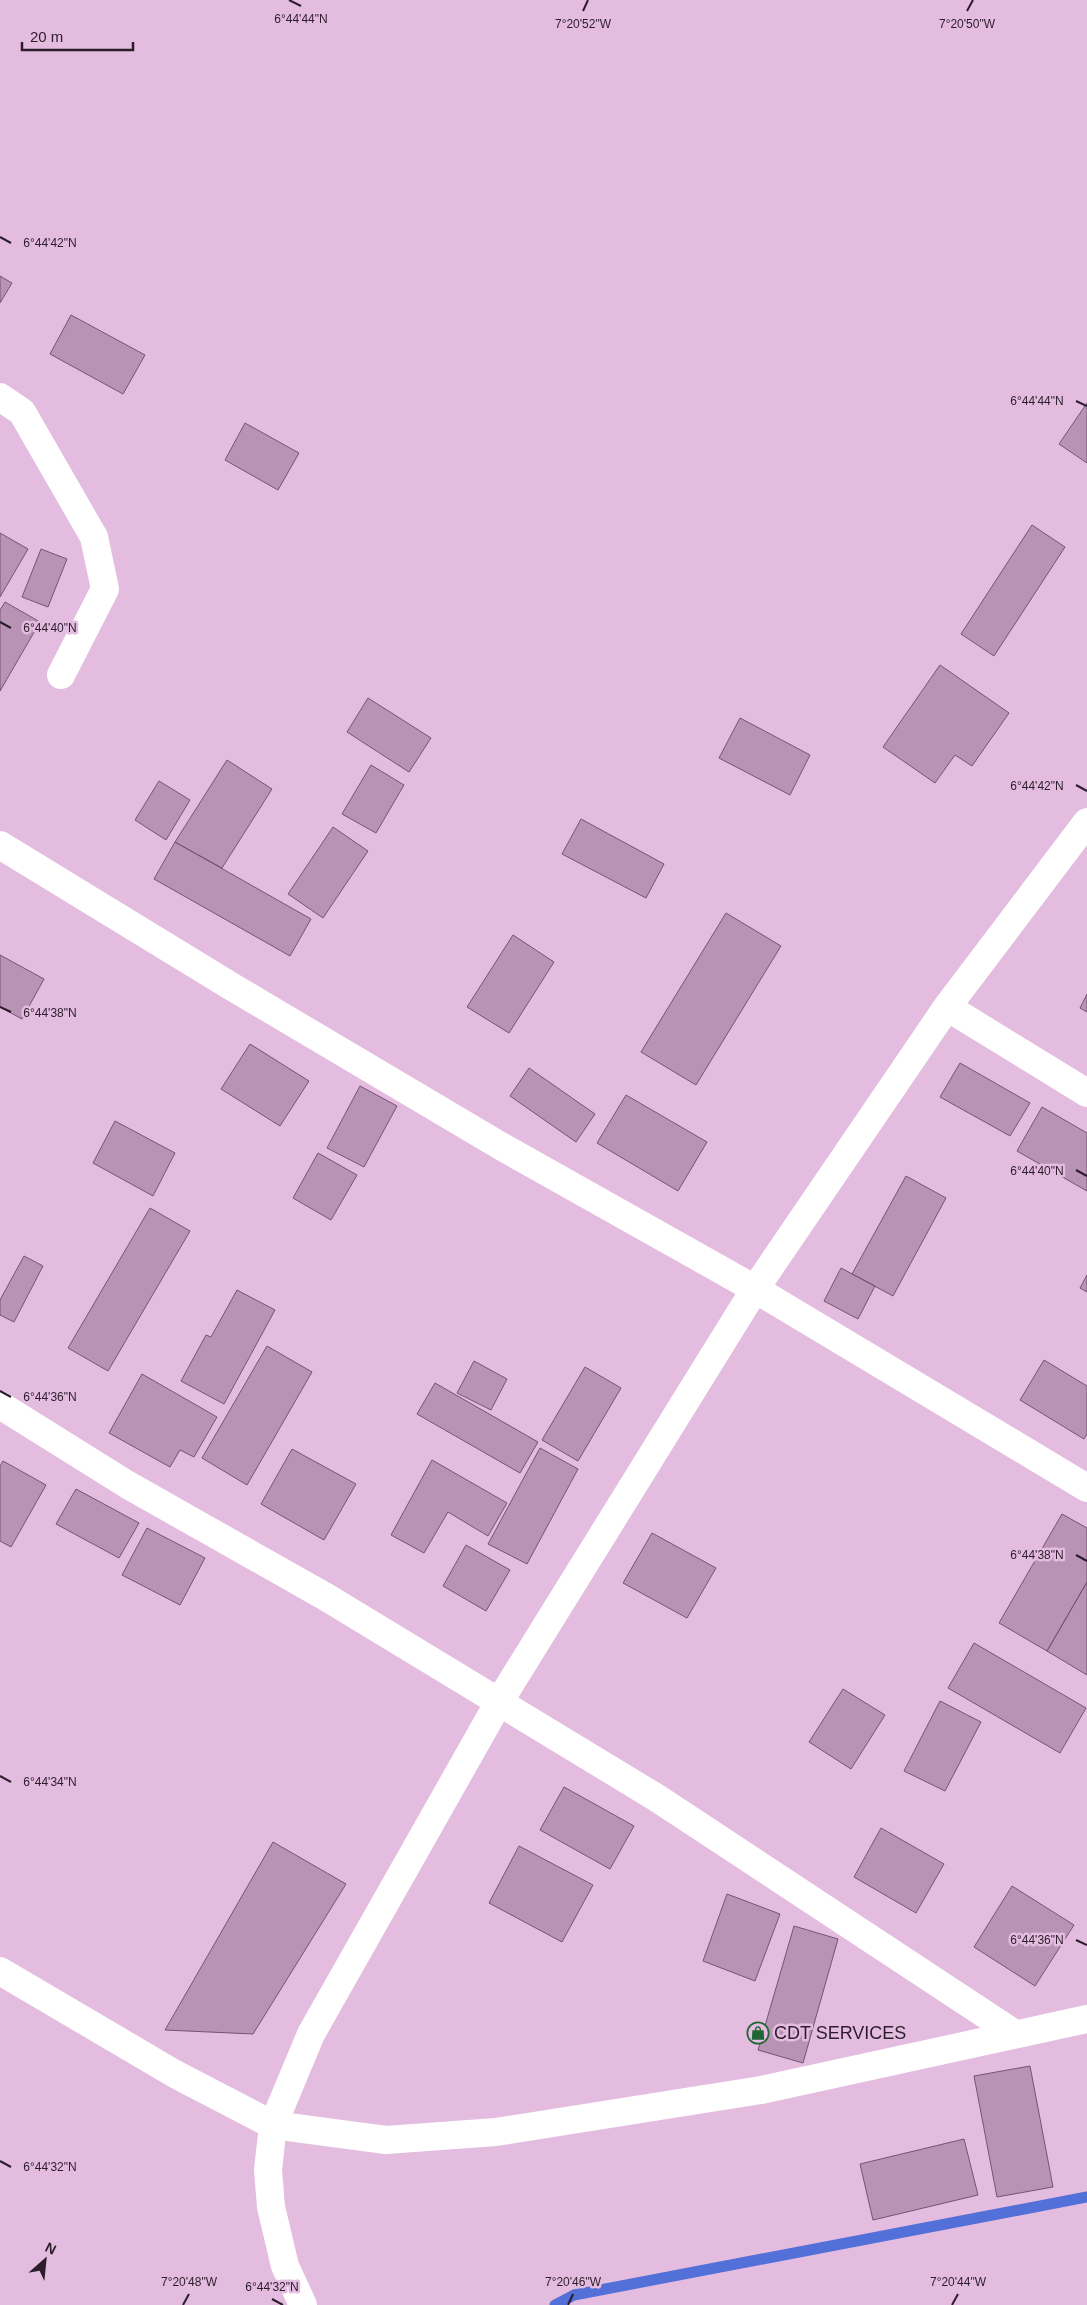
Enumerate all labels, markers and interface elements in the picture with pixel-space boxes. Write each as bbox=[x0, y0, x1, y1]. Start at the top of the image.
text: 6°44'44"N bbox=[274, 12, 328, 26]
text: 7°20'52"W bbox=[555, 17, 612, 31]
text: 7°20'50"W bbox=[939, 17, 996, 31]
scale bar bbox=[22, 20, 134, 52]
text: 20 m bbox=[30, 28, 63, 45]
text: 6°44'42"N bbox=[23, 236, 77, 250]
text: 6°44'44"N bbox=[1010, 394, 1064, 408]
text: 6°44'40"N bbox=[23, 621, 77, 635]
text: 6°44'42"N bbox=[1010, 779, 1064, 793]
text: 6°44'38"N bbox=[23, 1006, 77, 1020]
text: 6°44'40"N bbox=[1010, 1164, 1064, 1178]
text: 6°44'36"N bbox=[23, 1390, 77, 1404]
text: 6°44'38"N bbox=[1010, 1548, 1064, 1562]
text: 6°44'34"N bbox=[23, 1775, 77, 1789]
text: 6°44'36"N bbox=[1010, 1933, 1064, 1947]
shop icon: CDT SERVICES bbox=[746, 2021, 770, 2045]
place label: CDT SERVICES bbox=[774, 2023, 906, 2043]
text: 6°44'32"N bbox=[23, 2160, 77, 2174]
north arrow bbox=[20, 2235, 70, 2285]
text: N bbox=[43, 2239, 59, 2258]
text: 7°20'48"W bbox=[161, 2275, 218, 2289]
text: 7°20'46"W bbox=[545, 2275, 602, 2289]
text: 7°20'44"W bbox=[930, 2275, 987, 2289]
text: 6°44'32"N bbox=[245, 2280, 299, 2294]

